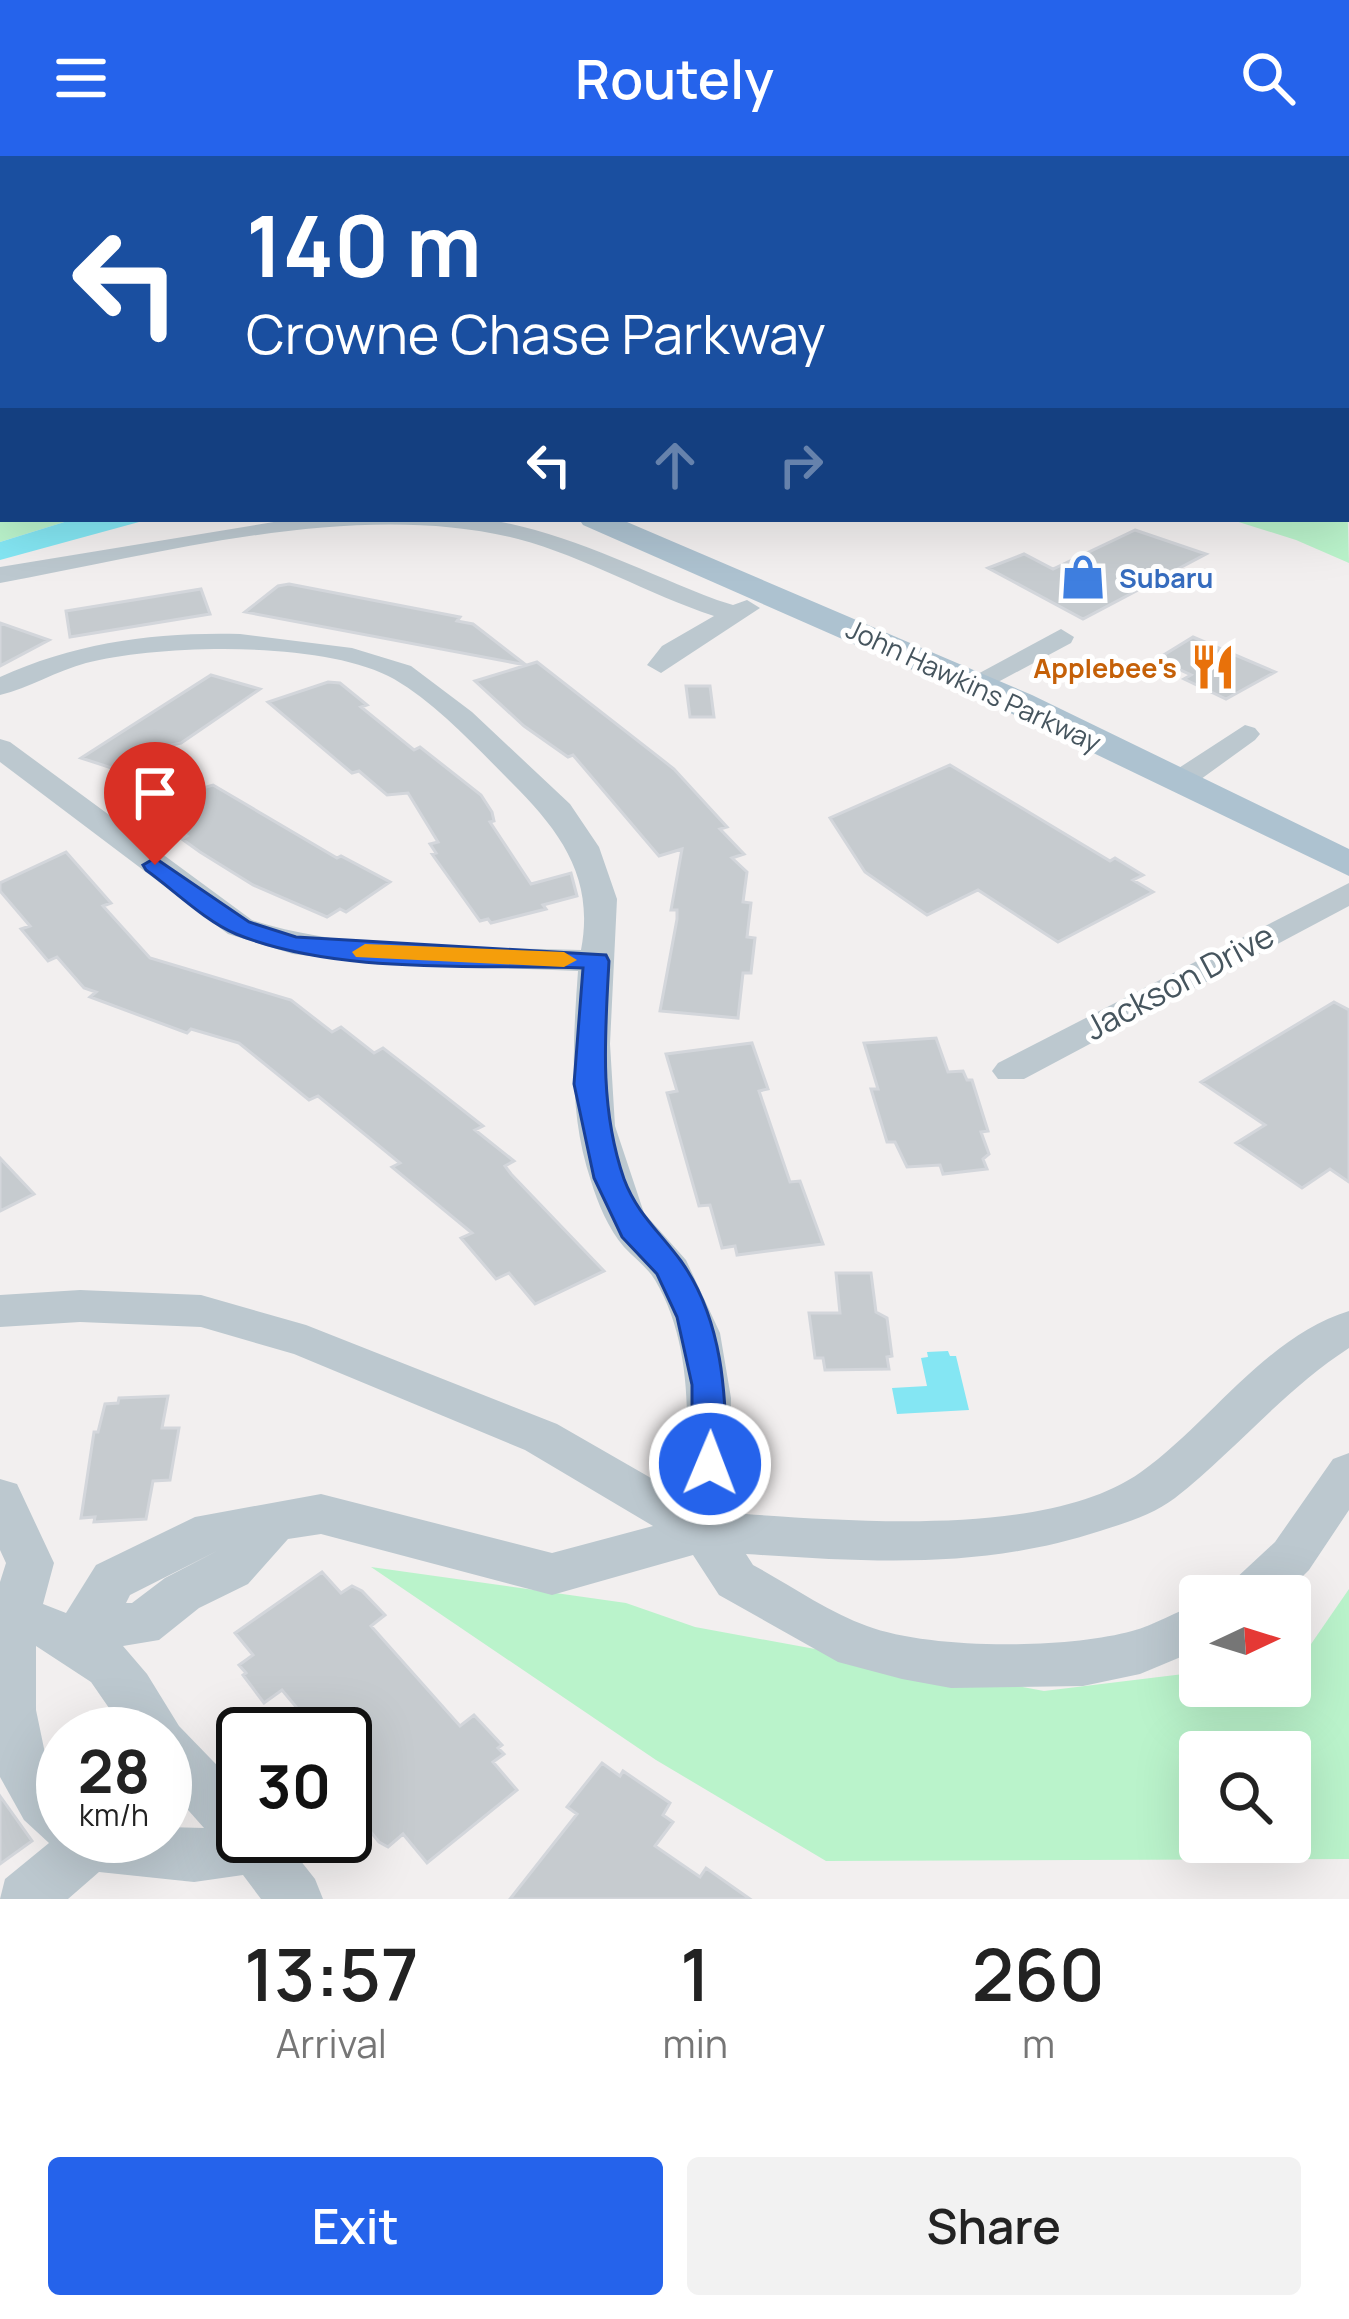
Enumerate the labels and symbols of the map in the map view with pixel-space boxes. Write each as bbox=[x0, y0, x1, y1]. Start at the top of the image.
shop icon: Subaru bbox=[1058, 552, 1108, 602]
place label: Subaru bbox=[1119, 559, 1214, 596]
street label: John Hawkins Parkway bbox=[841, 610, 1107, 760]
restaurant icon: Applebee's bbox=[1188, 642, 1238, 692]
place label: Applebee's bbox=[1033, 649, 1177, 686]
pin bbox=[104, 742, 206, 865]
street label: Jackson Drive bbox=[1077, 912, 1281, 1050]
position arrow bbox=[647, 1401, 773, 1527]
north arrow bbox=[1179, 1575, 1311, 1707]
speed limit sign: 30 bbox=[216, 1707, 372, 1863]

